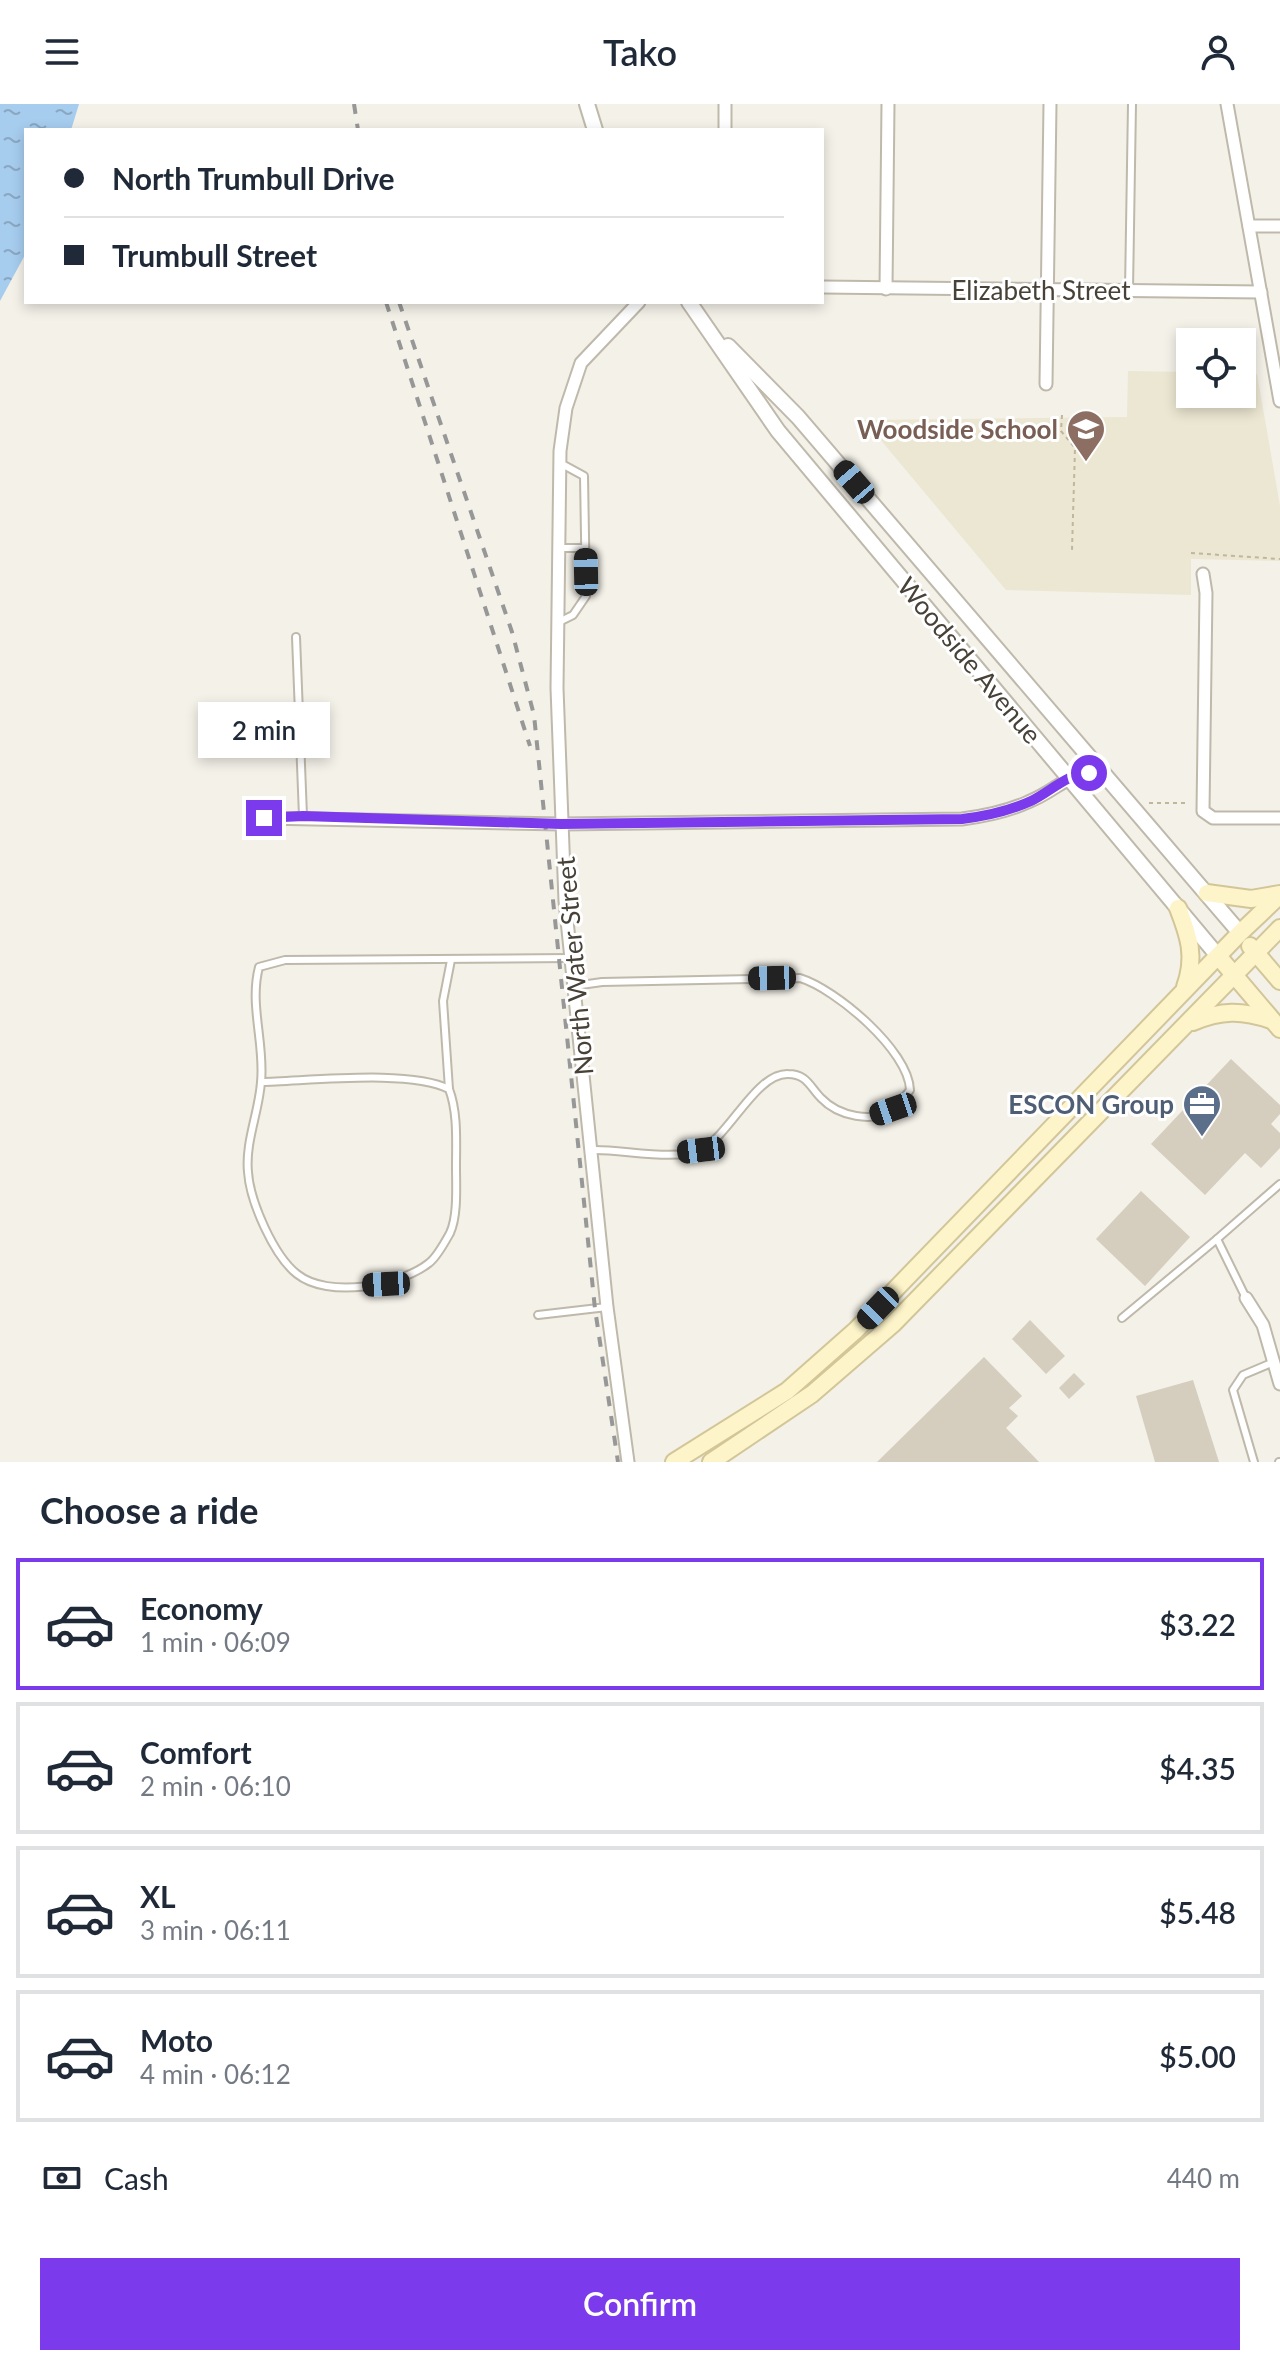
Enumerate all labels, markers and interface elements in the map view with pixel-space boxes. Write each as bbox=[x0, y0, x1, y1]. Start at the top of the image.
icon: menu bbox=[40, 30, 84, 74]
text: Tako bbox=[603, 30, 677, 74]
icon: person bbox=[1196, 30, 1240, 74]
text: North Trumbull Drive bbox=[112, 160, 395, 196]
text: Trumbull Street bbox=[112, 237, 317, 273]
street label: Elizabeth Street bbox=[951, 274, 1131, 306]
map controls bbox=[1176, 328, 1256, 408]
button: locate bbox=[1176, 328, 1256, 408]
school or university icon: Woodside School bbox=[1065, 408, 1107, 463]
place label: Woodside School bbox=[857, 413, 1058, 445]
car bbox=[829, 456, 879, 508]
car bbox=[574, 548, 598, 596]
street label: Woodside Avenue bbox=[891, 570, 1049, 750]
callout: 2 min bbox=[198, 702, 330, 758]
text: 2 min bbox=[232, 714, 296, 746]
route start bbox=[1071, 755, 1107, 791]
route end bbox=[246, 800, 282, 836]
street label: North Water Street bbox=[548, 855, 599, 1076]
car bbox=[748, 966, 796, 990]
office icon: ESCON Group bbox=[1181, 1083, 1223, 1138]
place label: ESCON Group bbox=[1008, 1088, 1174, 1120]
car bbox=[866, 1090, 920, 1128]
car bbox=[676, 1135, 726, 1165]
car bbox=[361, 1271, 411, 1297]
car bbox=[853, 1282, 903, 1334]
text: Choose a ride bbox=[40, 1488, 259, 1532]
icon: car bbox=[44, 1588, 116, 1660]
text: Economy bbox=[140, 1590, 263, 1626]
text: $3.22 bbox=[1159, 1606, 1236, 1642]
text: 1 min · 06:09 bbox=[140, 1626, 291, 1658]
icon: car bbox=[44, 1732, 116, 1804]
text: Comfort bbox=[140, 1734, 252, 1770]
text: $4.35 bbox=[1159, 1750, 1236, 1786]
text: 2 min · 06:10 bbox=[140, 1770, 291, 1802]
icon: car bbox=[44, 1876, 116, 1948]
text: XL bbox=[140, 1878, 176, 1914]
text: $5.48 bbox=[1159, 1894, 1236, 1930]
text: 3 min · 06:11 bbox=[140, 1914, 291, 1946]
icon: car bbox=[44, 2020, 116, 2092]
text: Moto bbox=[140, 2022, 213, 2058]
text: $5.00 bbox=[1159, 2038, 1236, 2074]
text: 4 min · 06:12 bbox=[140, 2058, 291, 2090]
icon: cash bbox=[40, 2156, 84, 2200]
text: Cash bbox=[104, 2160, 169, 2196]
text: 440 m bbox=[1167, 2162, 1240, 2194]
button: Confirm bbox=[40, 2258, 1240, 2350]

